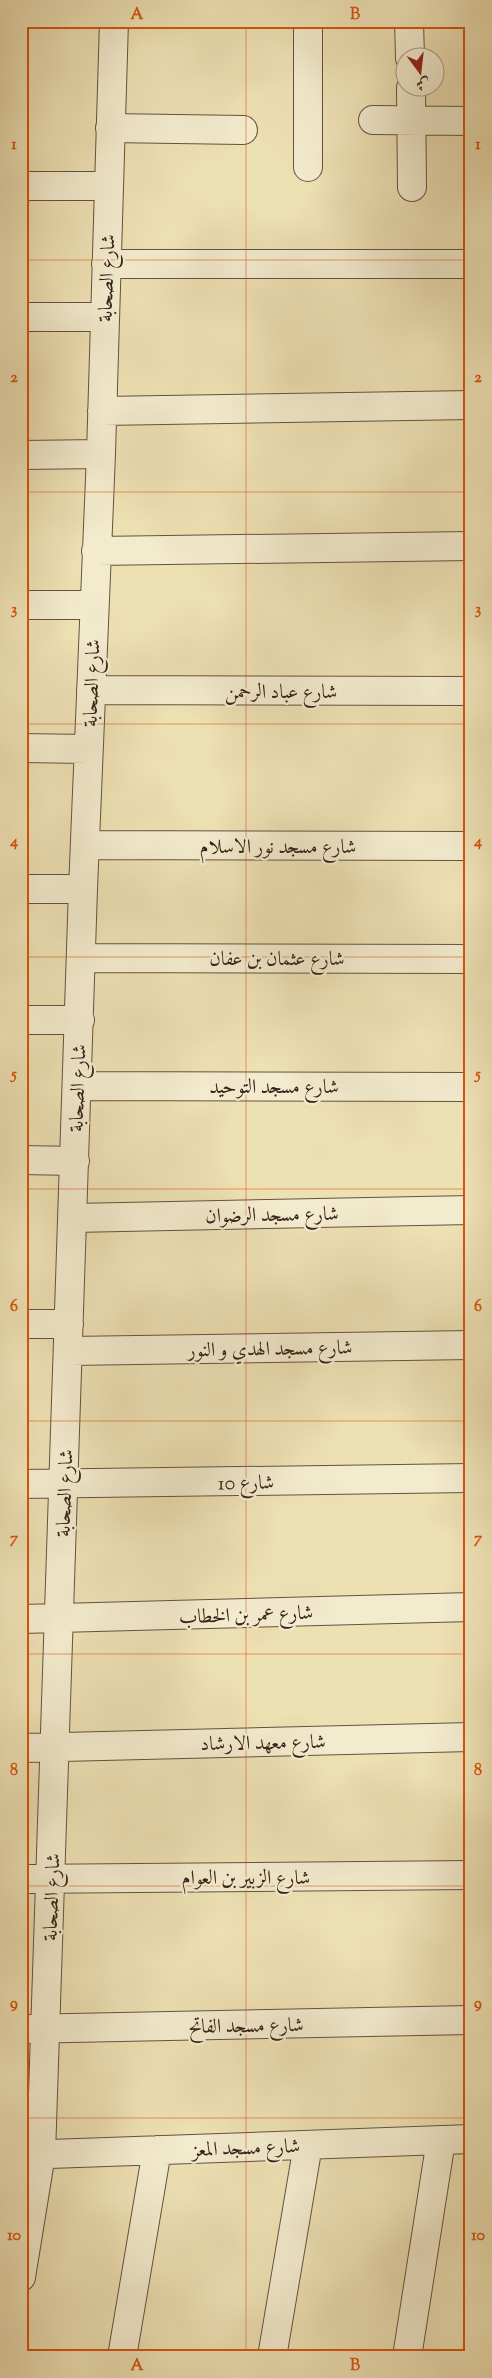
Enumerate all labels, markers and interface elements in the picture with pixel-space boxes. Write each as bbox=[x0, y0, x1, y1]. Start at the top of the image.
text: A bbox=[131, 4, 144, 27]
text: B bbox=[350, 4, 360, 27]
north arrow bbox=[394, 48, 444, 98]
text: ش bbox=[413, 71, 432, 94]
text: 1 bbox=[11, 134, 17, 157]
text: 1 bbox=[475, 134, 481, 157]
street label: شارع الصحابة bbox=[92, 234, 126, 323]
text: 2 bbox=[10, 367, 18, 390]
text: 2 bbox=[474, 367, 482, 390]
text: 3 bbox=[11, 599, 18, 622]
text: 3 bbox=[475, 599, 482, 622]
street label: شارع الصحابة bbox=[77, 639, 111, 728]
street label: شارع عباد الرحمن bbox=[225, 679, 337, 709]
text: 4 bbox=[9, 831, 18, 854]
text: 4 bbox=[473, 831, 482, 854]
street label: شارع مسجد نور الاسلام bbox=[200, 834, 356, 864]
street label: شارع عثمان بن عفان bbox=[209, 946, 345, 976]
street label: شارع الصحابة bbox=[63, 1044, 97, 1133]
text: 5 bbox=[9, 1064, 17, 1087]
text: 5 bbox=[473, 1064, 481, 1087]
street label: شارع مسجد التوحيد bbox=[209, 1074, 339, 1104]
street label: شارع مسجد الرضوان bbox=[205, 1201, 339, 1233]
text: 6 bbox=[10, 1296, 18, 1319]
text: 6 bbox=[474, 1296, 482, 1319]
street label: شارع مسجد الهدي و النور bbox=[185, 1335, 353, 1367]
street label: شارع الصحابة bbox=[50, 1449, 84, 1538]
street label: شارع 10 bbox=[218, 1470, 274, 1500]
text: 7 bbox=[10, 1528, 19, 1551]
text: 7 bbox=[474, 1528, 483, 1551]
street label: شارع عمر بن الخطاب bbox=[178, 1600, 314, 1634]
street label: شارع معهد الارشاد bbox=[200, 1729, 326, 1761]
text: 8 bbox=[10, 1760, 18, 1783]
text: 8 bbox=[474, 1760, 482, 1783]
street label: شارع الصحابة bbox=[37, 1853, 71, 1942]
street label: شارع الزبير بن العوام bbox=[182, 1865, 310, 1895]
text: 9 bbox=[10, 1993, 18, 2016]
text: 9 bbox=[474, 1993, 482, 2016]
street label: شارع مسجد الفاتح bbox=[188, 2012, 304, 2044]
street label: شارع مسجد المعز bbox=[190, 2133, 301, 2167]
text: 10 bbox=[7, 2225, 21, 2248]
text: 10 bbox=[471, 2225, 485, 2248]
text: A bbox=[131, 2355, 144, 2378]
text: B bbox=[350, 2355, 360, 2378]

